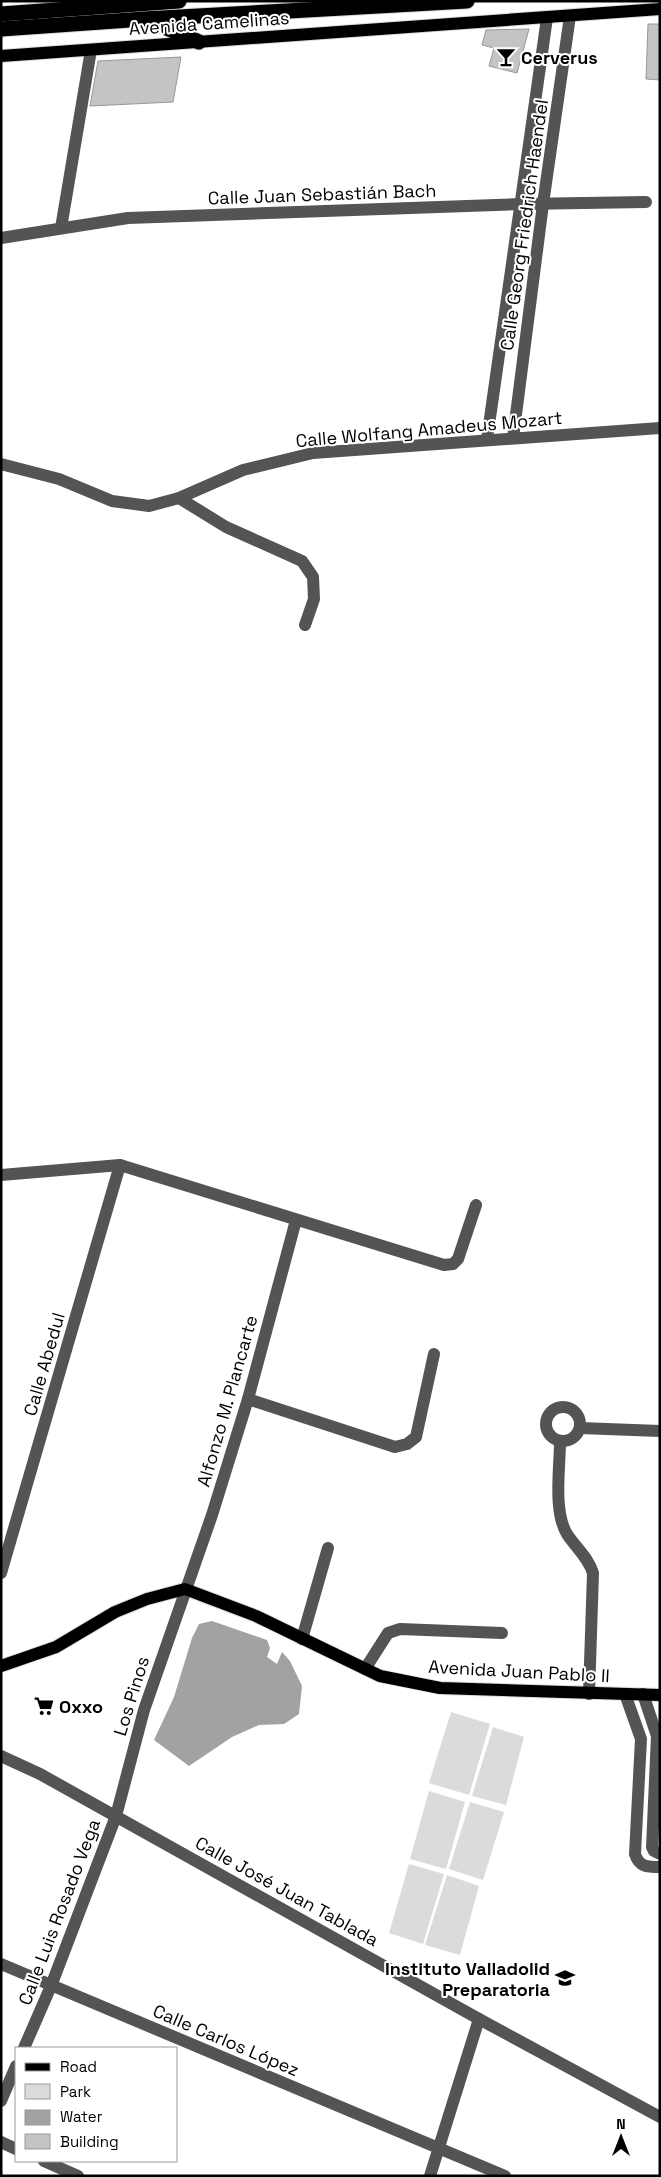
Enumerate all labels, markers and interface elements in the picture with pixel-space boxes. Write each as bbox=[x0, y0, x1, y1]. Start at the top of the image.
street label: Avenida Camelinas bbox=[128, 6, 290, 40]
bar icon: Cerverus bbox=[495, 46, 517, 68]
place label: Cerverus bbox=[521, 46, 598, 69]
street label: Calle Georg Friedrich Haendel bbox=[495, 98, 553, 352]
street label: Calle Juan Sebastián Bach bbox=[207, 179, 437, 209]
street label: Calle Wolfang Amadeus Mozart bbox=[295, 406, 563, 452]
street label: Calle Abedul bbox=[18, 1310, 70, 1418]
street label: Alfonzo M. Plancarte bbox=[191, 1313, 263, 1489]
street label: Los Pinos bbox=[108, 1653, 154, 1739]
street label: Avenida Juan Pablo II bbox=[428, 1655, 610, 1687]
supermarket icon: Oxxo bbox=[33, 1695, 55, 1717]
place label: Oxxo bbox=[59, 1695, 103, 1718]
street label: Calle Luis Rosado Vega bbox=[13, 1816, 105, 2008]
street label: Calle José Juan Tablada bbox=[191, 1831, 383, 1951]
place label: Instituto Valladolid Preparatoria bbox=[385, 1957, 551, 2001]
school or university icon: Instituto Valladolid Preparatoria bbox=[554, 1967, 576, 1989]
street label: Calle Carlos López bbox=[149, 1999, 303, 2081]
legend bbox=[15, 2047, 178, 2162]
text: Road bbox=[60, 2057, 97, 2076]
text: Park bbox=[60, 2082, 91, 2101]
text: Water bbox=[60, 2107, 103, 2126]
north arrow bbox=[596, 2112, 646, 2162]
text: N bbox=[616, 2115, 626, 2133]
text: Building bbox=[60, 2132, 119, 2151]

